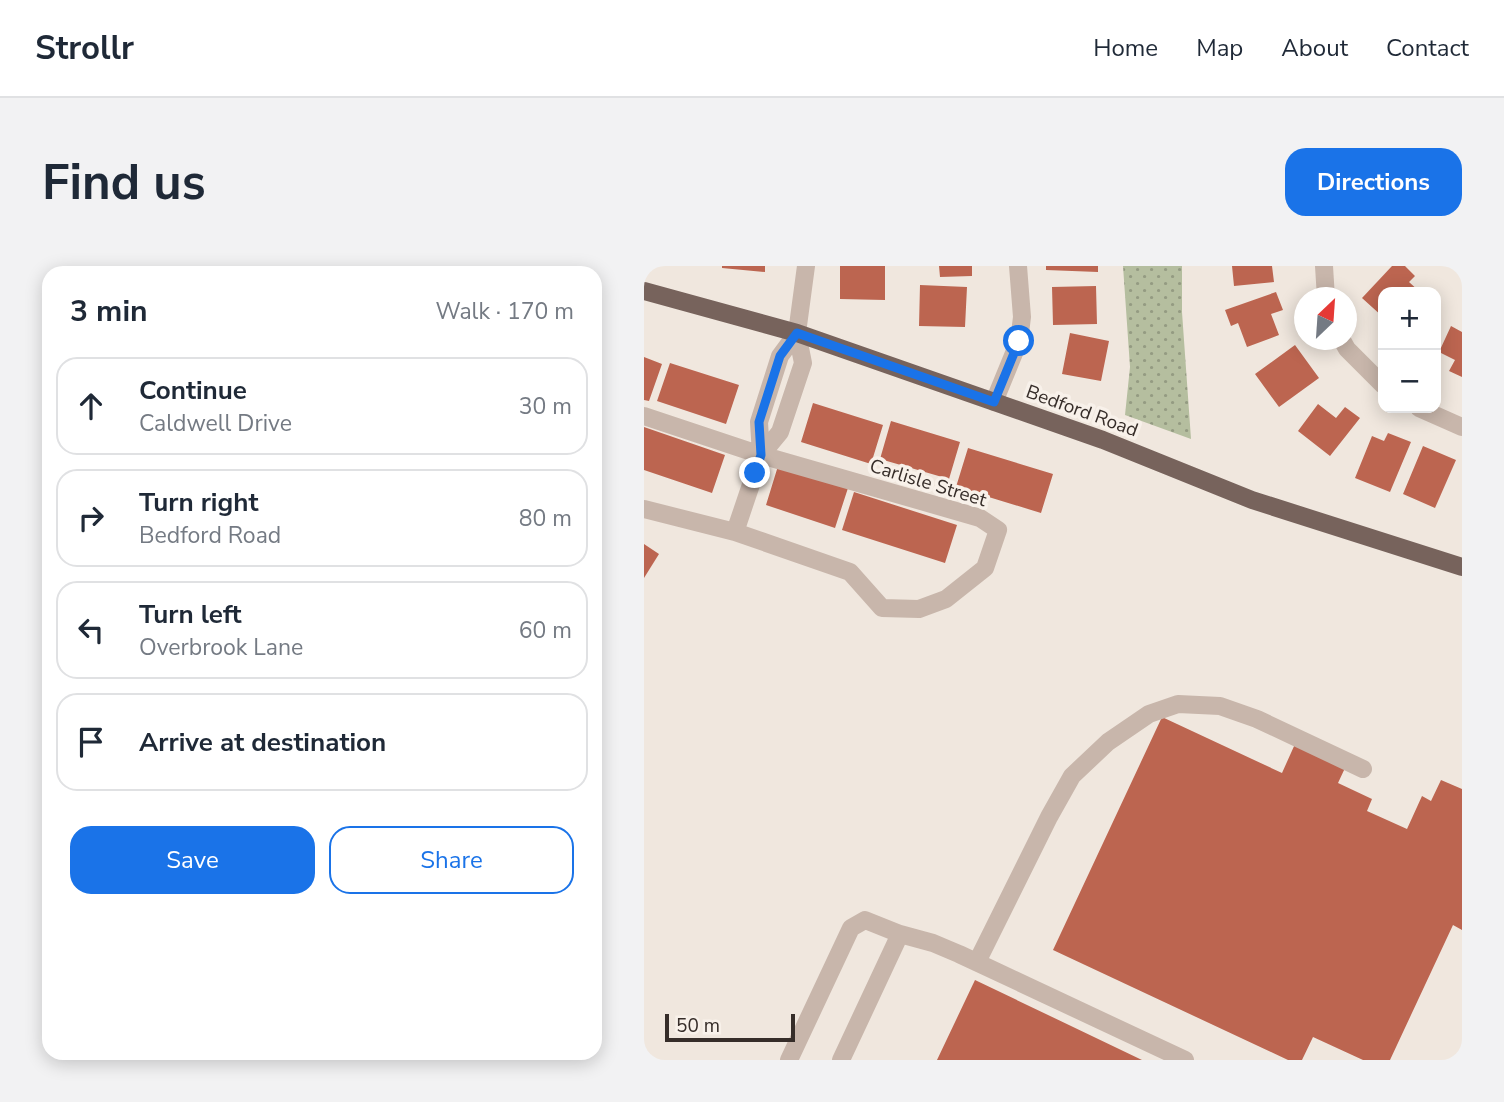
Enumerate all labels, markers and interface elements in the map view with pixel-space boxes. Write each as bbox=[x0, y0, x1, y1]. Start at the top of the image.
text: Strollr bbox=[35, 26, 134, 71]
text: Home bbox=[1093, 32, 1158, 64]
text: Map bbox=[1196, 32, 1243, 64]
text: About bbox=[1281, 32, 1348, 64]
text: Contact bbox=[1386, 32, 1469, 64]
button: Directions bbox=[1285, 148, 1462, 216]
text: Find us bbox=[42, 149, 206, 216]
north arrow bbox=[1294, 287, 1357, 350]
map controls bbox=[1378, 287, 1441, 413]
button: + bbox=[1378, 287, 1441, 350]
text: 3 min bbox=[70, 291, 148, 332]
text: Walk · 170 m bbox=[435, 296, 574, 327]
route start bbox=[1003, 325, 1034, 356]
button: − bbox=[1378, 350, 1441, 413]
text: Continue bbox=[139, 373, 247, 408]
street label: Bedford Road bbox=[1022, 379, 1142, 443]
icon: ahead bbox=[72, 387, 110, 425]
text: 30 m bbox=[519, 391, 572, 422]
text: Caldwell Drive bbox=[139, 408, 292, 439]
street label: Carlisle Street bbox=[866, 453, 990, 513]
route end bbox=[739, 457, 770, 488]
text: Turn right bbox=[139, 485, 258, 520]
icon: right bbox=[72, 499, 110, 537]
text: 80 m bbox=[519, 503, 572, 534]
text: Bedford Road bbox=[139, 520, 281, 551]
text: Turn left bbox=[139, 597, 242, 632]
icon: left bbox=[72, 611, 110, 649]
text: 60 m bbox=[519, 615, 572, 646]
text: Overbrook Lane bbox=[139, 632, 303, 663]
icon: arrive bbox=[72, 723, 110, 761]
text: Arrive at destination bbox=[139, 725, 386, 760]
button: Save bbox=[70, 826, 315, 894]
button: Share bbox=[329, 826, 574, 894]
scale bar bbox=[665, 1011, 794, 1043]
text: 50 m bbox=[676, 1013, 720, 1039]

